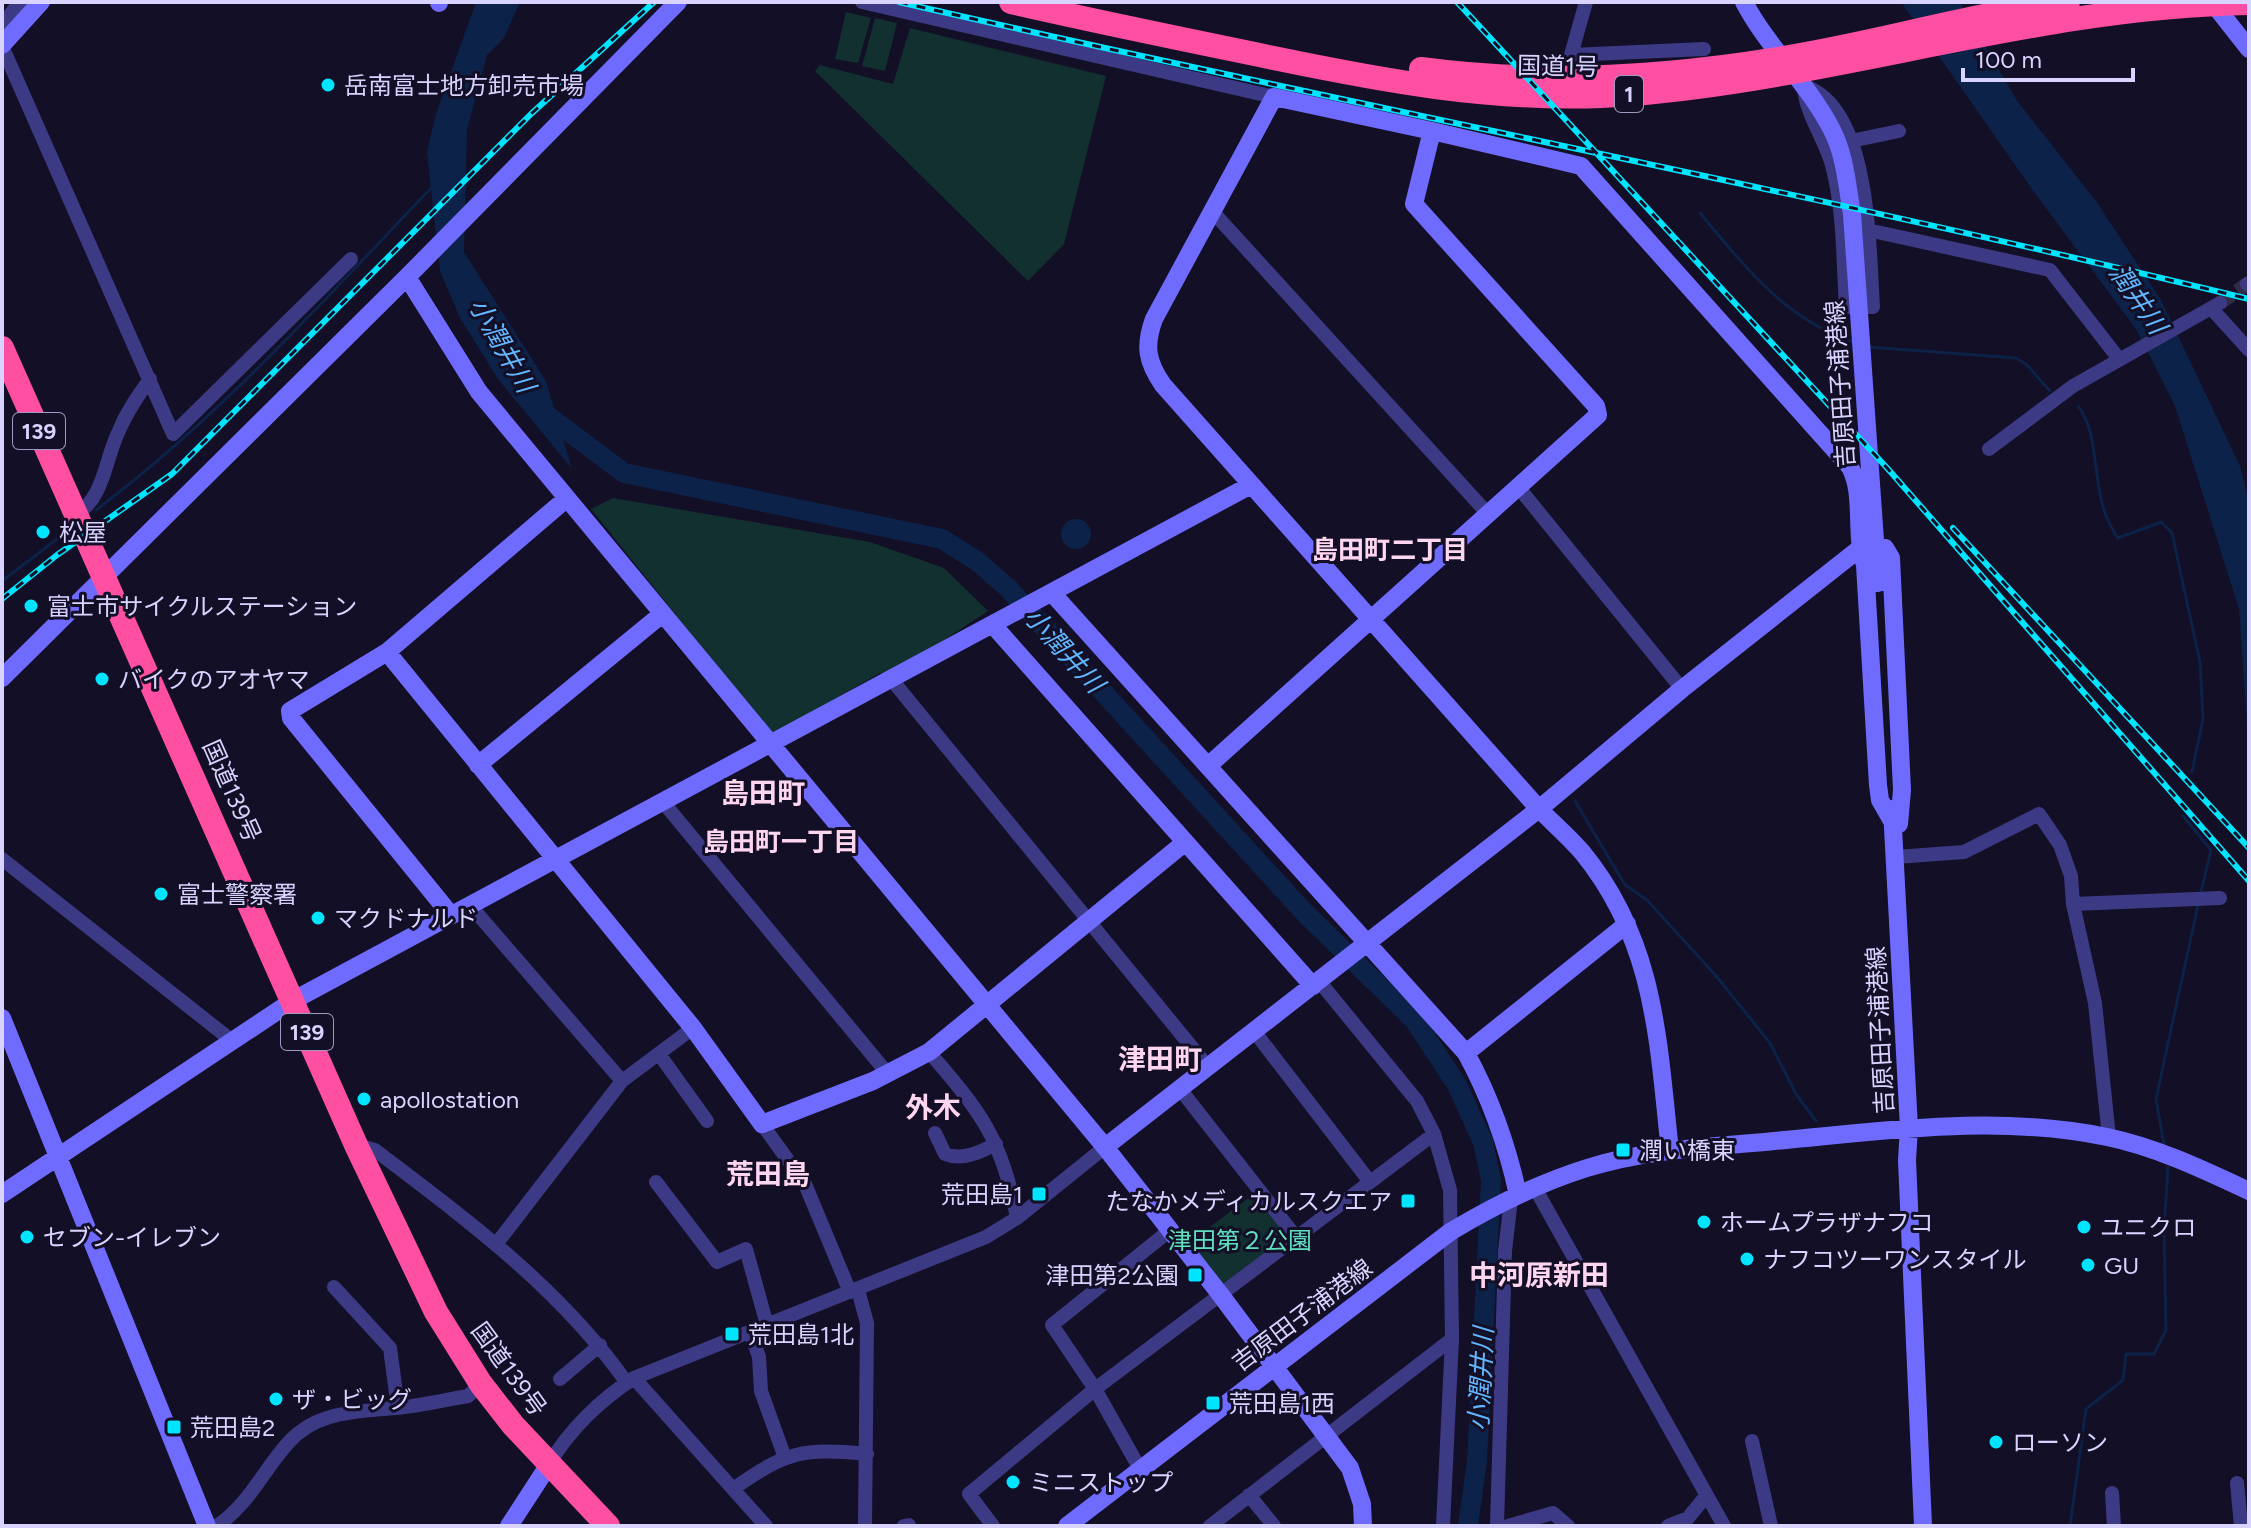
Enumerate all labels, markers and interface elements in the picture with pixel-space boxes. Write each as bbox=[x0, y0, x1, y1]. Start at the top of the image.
scale bar bbox=[1963, 32, 2133, 82]
text: 100 m bbox=[1975, 45, 2042, 74]
street label: 国道1号 bbox=[1517, 51, 1599, 81]
place label: 岳南富士地方卸売市場 bbox=[344, 71, 584, 100]
marker: 岳南富士地方卸売市場 bbox=[319, 76, 337, 94]
road number: 1 bbox=[1615, 76, 1643, 112]
water label: 潤井川 bbox=[2103, 258, 2175, 343]
water label: 小潤井川 bbox=[462, 292, 543, 401]
street label: 吉原田子浦港線 bbox=[1820, 299, 1860, 469]
road number: 139 bbox=[13, 413, 65, 449]
place label: 松屋 bbox=[59, 518, 107, 547]
marker: 松屋 bbox=[34, 523, 52, 541]
district label: 島田町二丁目 bbox=[1312, 534, 1468, 566]
place label: 富士市サイクルステーション bbox=[47, 592, 357, 621]
marker: 富士市サイクルステーション bbox=[22, 597, 40, 615]
water label: 小潤井川 bbox=[1017, 601, 1113, 702]
place label: バイクのアオヤマ bbox=[118, 665, 310, 694]
marker: バイクのアオヤマ bbox=[93, 670, 111, 688]
street label: 国道139号 bbox=[197, 736, 267, 846]
district label: 島田町 bbox=[721, 776, 805, 810]
district label: 島田町一丁目 bbox=[703, 826, 859, 858]
place label: 富士警察署 bbox=[177, 880, 297, 909]
marker: 富士警察署 bbox=[152, 885, 170, 903]
place label: マクドナルド bbox=[334, 904, 478, 933]
marker: マクドナルド bbox=[309, 909, 327, 927]
street label: 吉原田子浦港線 bbox=[1861, 945, 1899, 1115]
road number: 139 bbox=[281, 1014, 333, 1050]
district label: 津田町 bbox=[1118, 1042, 1202, 1076]
place label: apollostation bbox=[380, 1085, 519, 1114]
marker: apollostation bbox=[355, 1090, 373, 1108]
district label: 外木 bbox=[905, 1090, 961, 1124]
place label: 潤い橋東 bbox=[1639, 1136, 1735, 1165]
marker: 潤い橋東 bbox=[1614, 1141, 1632, 1159]
district label: 荒田島 bbox=[726, 1157, 810, 1191]
place label: 荒田島1 bbox=[941, 1180, 1023, 1209]
marker: 荒田島1 bbox=[1030, 1185, 1048, 1203]
place label: たなかメディカルスクエア bbox=[1106, 1187, 1392, 1216]
marker: たなかメディカルスクエア bbox=[1399, 1192, 1417, 1210]
place label: ホームプラザナフコ bbox=[1720, 1208, 1934, 1237]
marker: ホームプラザナフコ bbox=[1695, 1213, 1713, 1231]
place label: ユニクロ bbox=[2100, 1213, 2196, 1242]
marker: ユニクロ bbox=[2075, 1218, 2093, 1236]
place label: セブン-イレブン bbox=[43, 1223, 221, 1252]
park label: 津田第２公園 bbox=[1168, 1226, 1312, 1255]
marker: セブン-イレブン bbox=[18, 1228, 36, 1246]
place label: ナフコツーワンスタイル bbox=[1763, 1245, 2027, 1274]
marker: ナフコツーワンスタイル bbox=[1738, 1250, 1756, 1268]
place label: GU bbox=[2104, 1251, 2139, 1280]
street label: 吉原田子浦港線 bbox=[1226, 1253, 1378, 1377]
marker: GU bbox=[2079, 1256, 2097, 1274]
district label: 中河原新田 bbox=[1469, 1258, 1609, 1292]
place label: 津田第2公園 bbox=[1046, 1261, 1179, 1290]
marker: 津田第2公園 bbox=[1186, 1266, 1204, 1284]
street label: 国道139号 bbox=[465, 1317, 553, 1421]
place label: 荒田島1北 bbox=[748, 1320, 854, 1349]
water label: 小潤井川 bbox=[1462, 1323, 1500, 1432]
marker: 荒田島1北 bbox=[723, 1325, 741, 1343]
place label: ザ・ビッグ bbox=[292, 1385, 412, 1414]
place label: 荒田島1西 bbox=[1229, 1389, 1335, 1418]
marker: ザ・ビッグ bbox=[267, 1390, 285, 1408]
marker: 荒田島1西 bbox=[1204, 1394, 1222, 1412]
place label: 荒田島2 bbox=[190, 1413, 275, 1442]
marker: 荒田島2 bbox=[165, 1418, 183, 1436]
place label: ローソン bbox=[2012, 1428, 2108, 1457]
marker: ローソン bbox=[1987, 1433, 2005, 1451]
place label: ミニストップ bbox=[1029, 1468, 1173, 1497]
marker: ミニストップ bbox=[1004, 1473, 1022, 1491]

